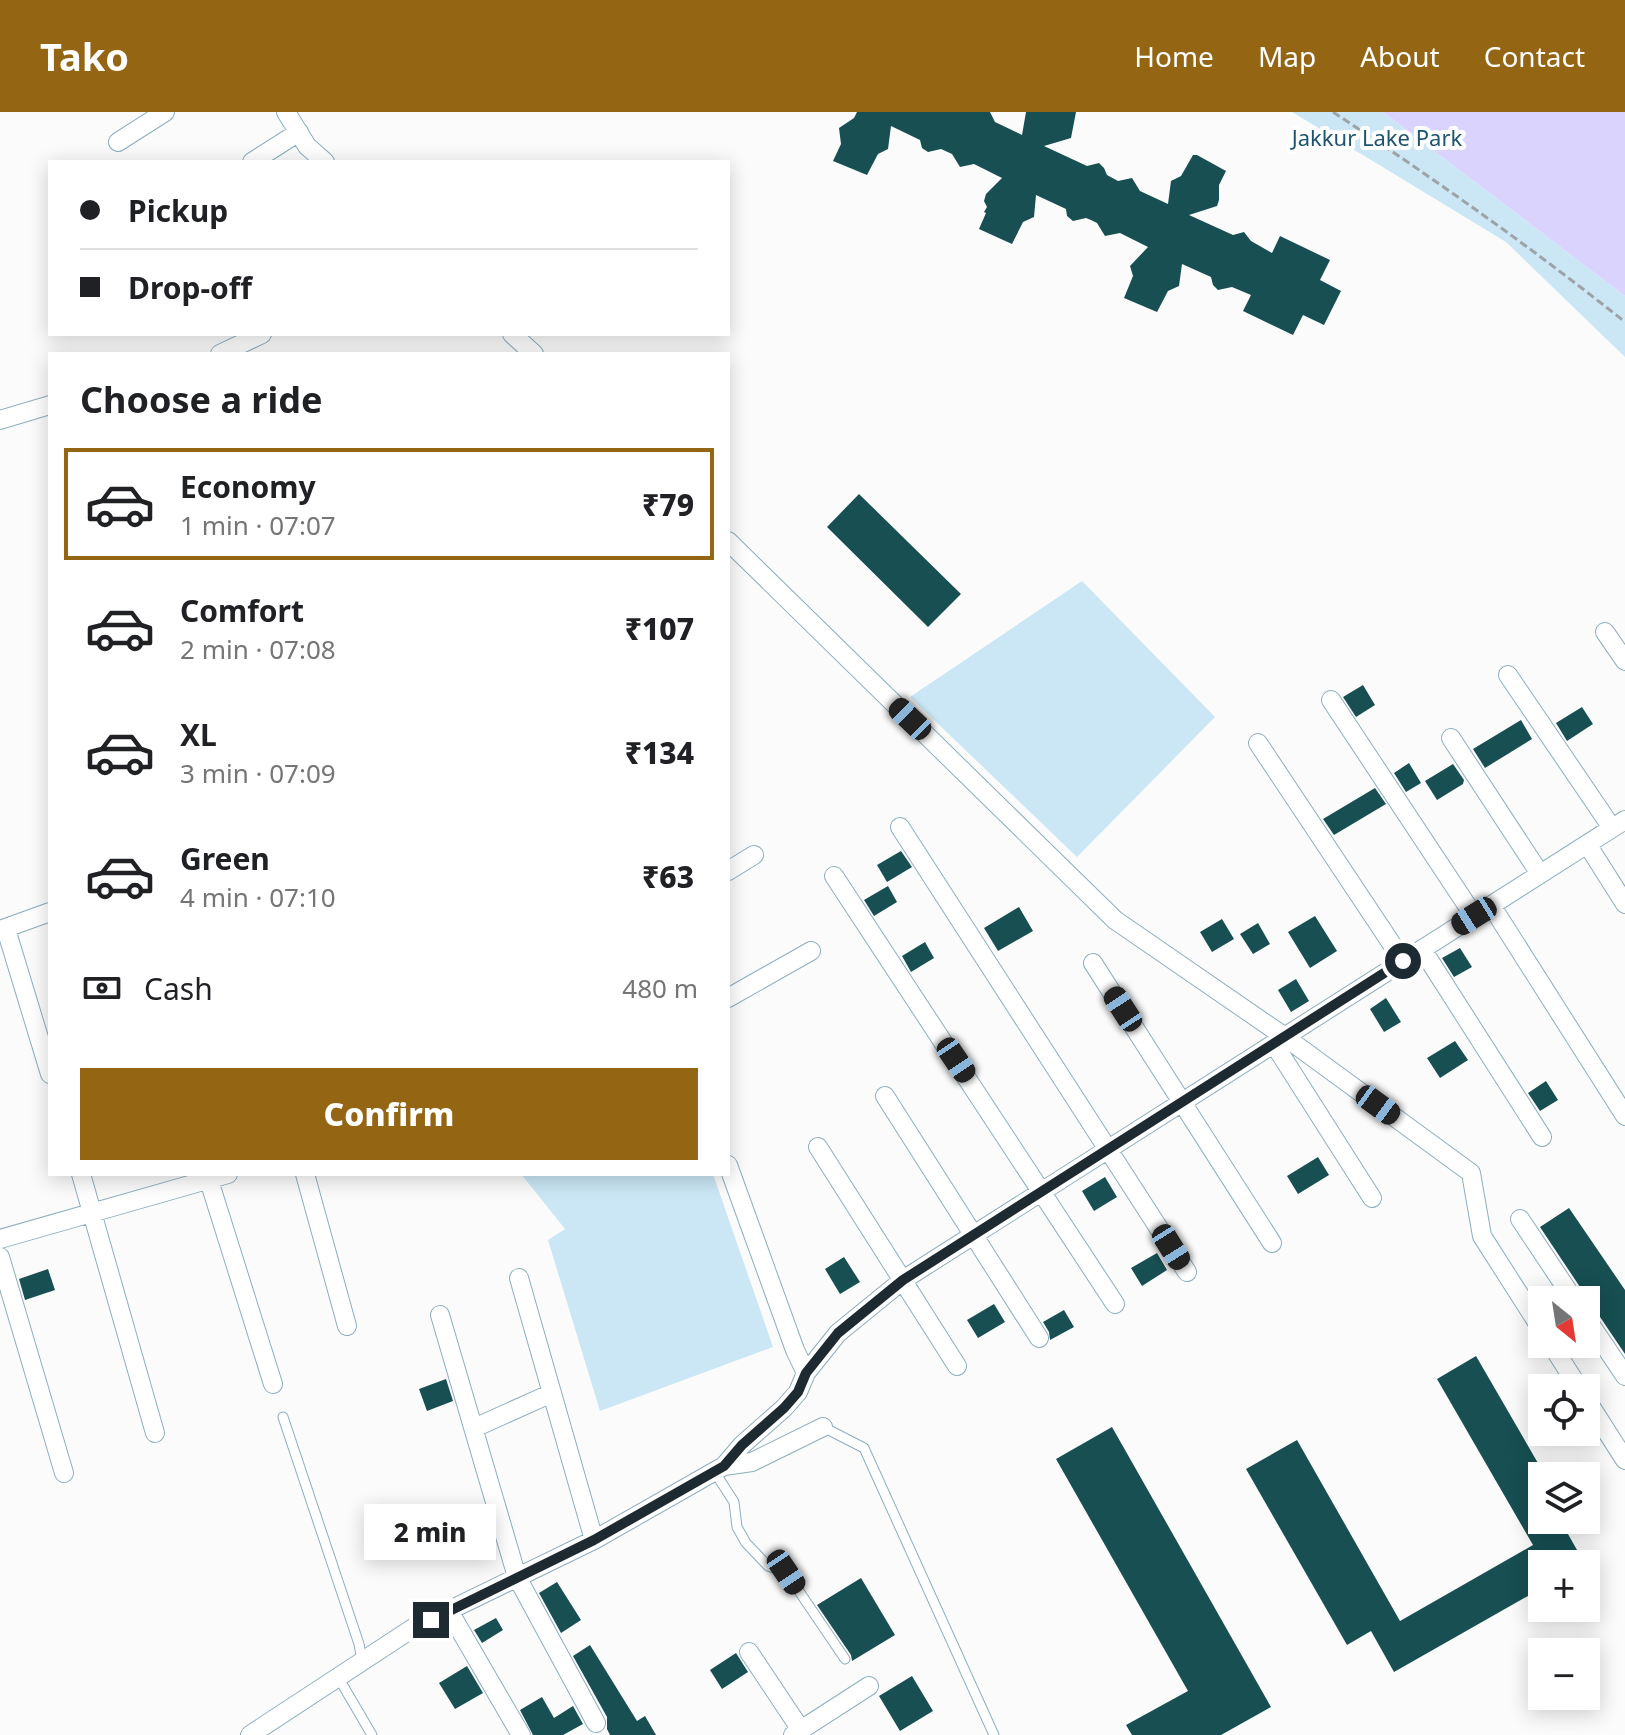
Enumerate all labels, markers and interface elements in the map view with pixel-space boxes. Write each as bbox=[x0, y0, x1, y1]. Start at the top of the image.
text: Tako bbox=[40, 30, 129, 82]
text: Home bbox=[1134, 37, 1214, 75]
text: Map bbox=[1258, 37, 1316, 75]
text: About bbox=[1360, 37, 1440, 75]
text: Contact bbox=[1484, 37, 1585, 75]
park label: Jakkur Lake Park bbox=[1290, 122, 1462, 152]
text: Pickup bbox=[128, 190, 228, 231]
text: Drop-off bbox=[128, 267, 252, 308]
text: Choose a ride bbox=[80, 375, 322, 424]
text: Economy bbox=[180, 466, 316, 507]
icon: car bbox=[84, 468, 156, 540]
text: ₹79 bbox=[642, 484, 694, 525]
text: 1 min · 07:07 bbox=[180, 507, 336, 543]
text: Comfort bbox=[180, 590, 304, 631]
icon: car bbox=[84, 592, 156, 664]
text: ₹107 bbox=[625, 608, 694, 649]
text: 2 min · 07:08 bbox=[180, 631, 336, 667]
car bbox=[884, 694, 936, 744]
text: XL bbox=[180, 714, 217, 755]
icon: car bbox=[84, 716, 156, 788]
text: ₹134 bbox=[625, 732, 694, 773]
text: 3 min · 07:09 bbox=[180, 755, 336, 791]
text: Green bbox=[180, 838, 270, 879]
icon: car bbox=[84, 840, 156, 912]
text: ₹63 bbox=[642, 856, 694, 897]
text: 4 min · 07:10 bbox=[180, 879, 336, 915]
car bbox=[1447, 893, 1501, 939]
route start bbox=[1385, 943, 1421, 979]
icon: cash bbox=[80, 966, 124, 1010]
text: Cash bbox=[144, 968, 213, 1009]
text: 480 m bbox=[622, 970, 698, 1006]
car bbox=[1100, 982, 1146, 1036]
car bbox=[933, 1033, 979, 1087]
button: Confirm bbox=[80, 1068, 698, 1160]
car bbox=[1352, 1081, 1404, 1129]
car bbox=[1148, 1220, 1194, 1274]
north arrow bbox=[1528, 1286, 1600, 1358]
map controls bbox=[1528, 1286, 1600, 1710]
button: locate bbox=[1528, 1374, 1600, 1446]
button: layers bbox=[1528, 1462, 1600, 1534]
callout: 2 min bbox=[365, 1504, 497, 1560]
text: 2 min bbox=[394, 1514, 466, 1550]
car bbox=[763, 1545, 809, 1599]
button: + bbox=[1528, 1550, 1600, 1622]
route end bbox=[413, 1602, 449, 1638]
button: − bbox=[1528, 1638, 1600, 1710]

